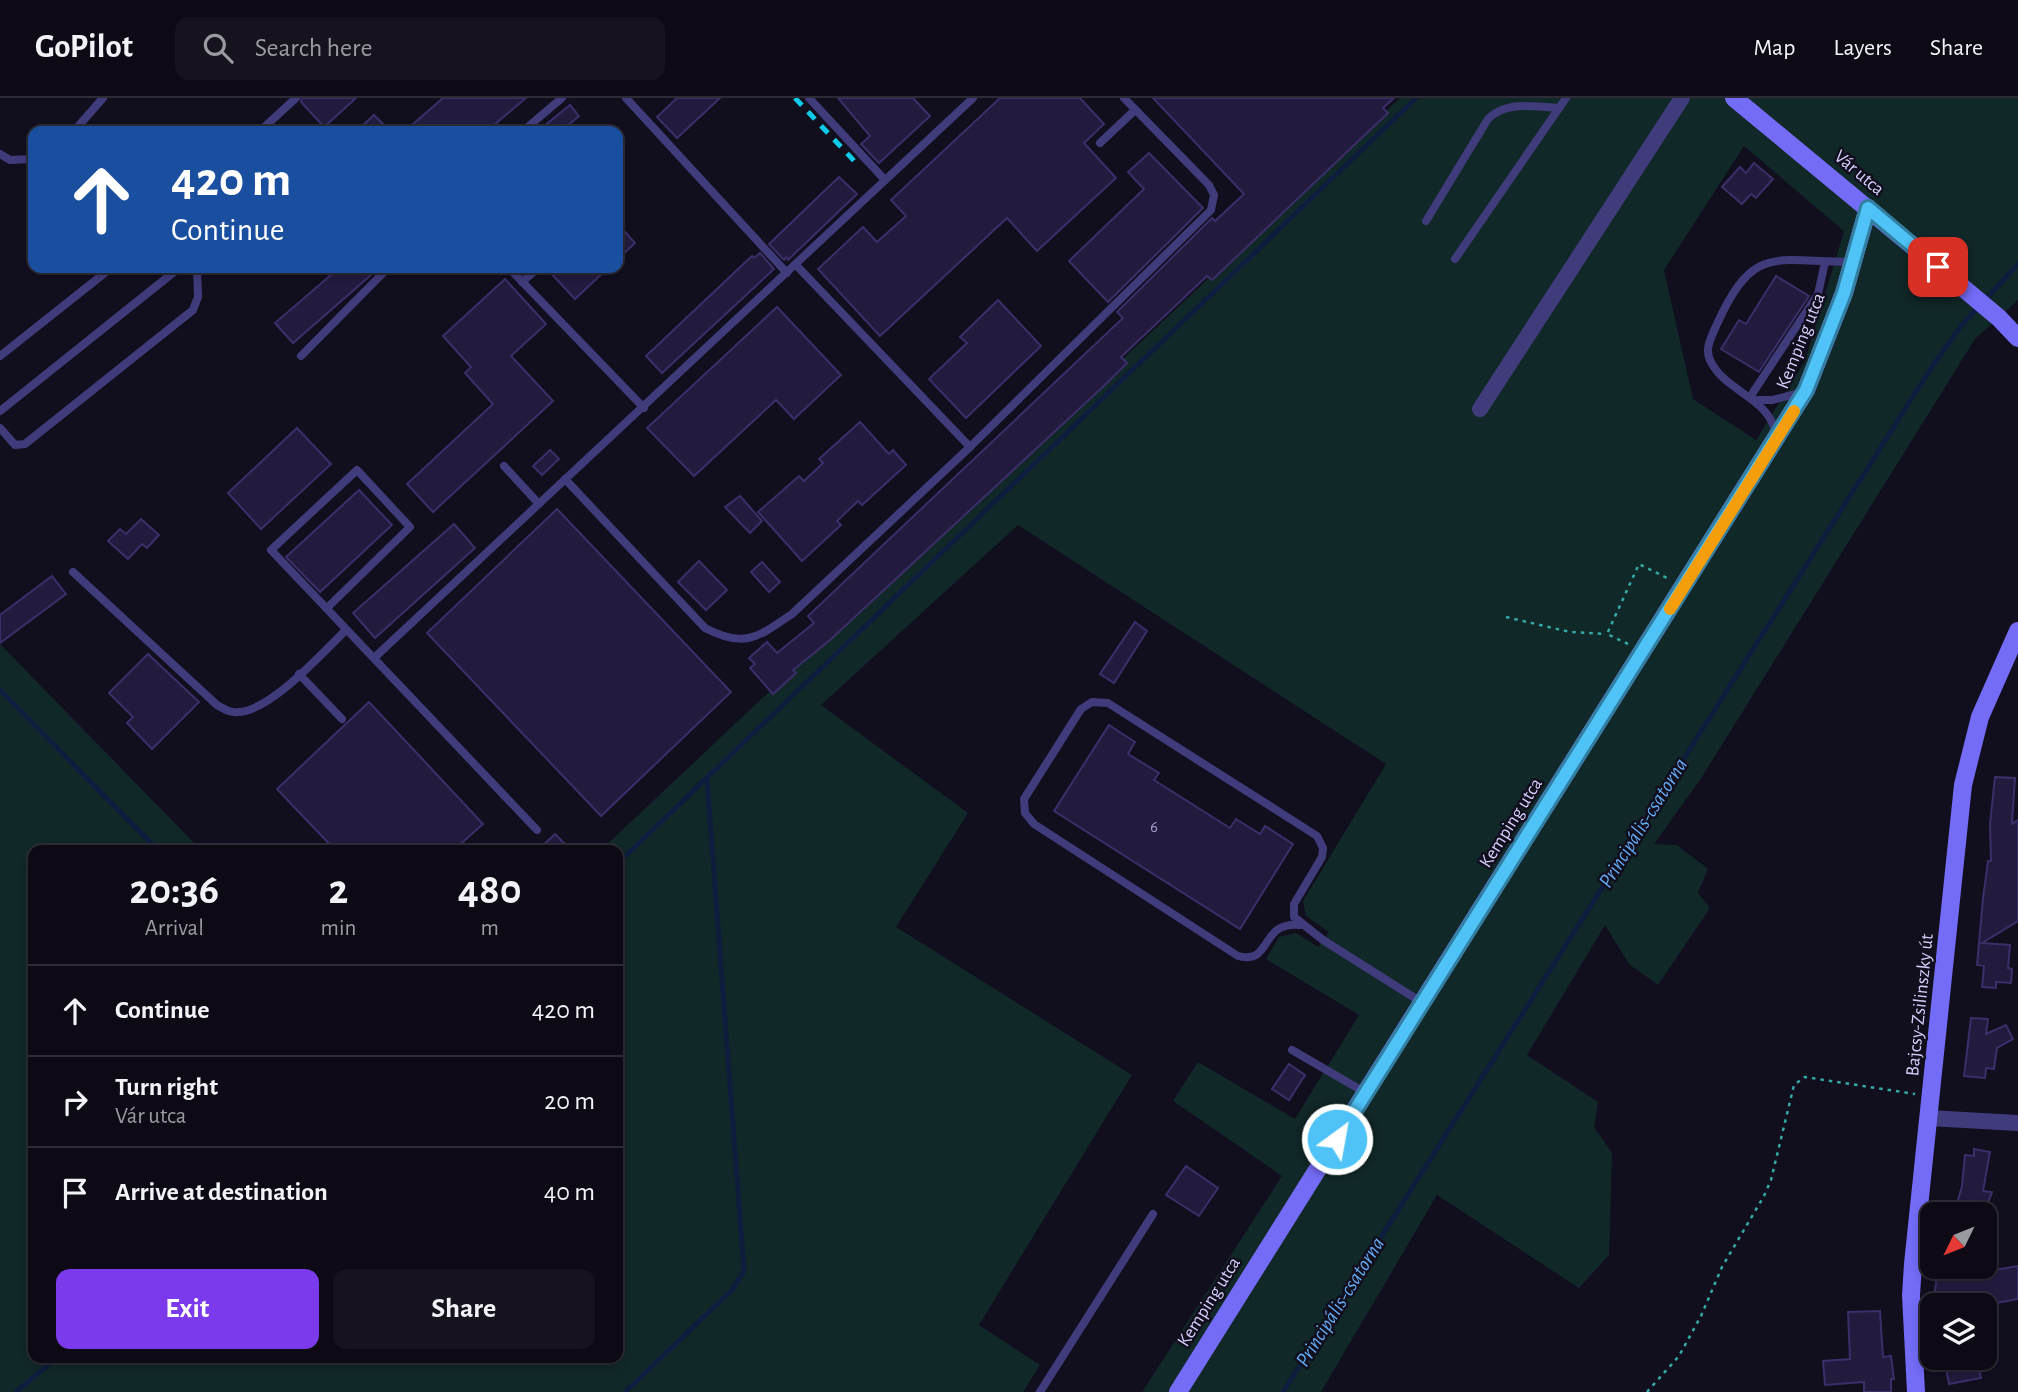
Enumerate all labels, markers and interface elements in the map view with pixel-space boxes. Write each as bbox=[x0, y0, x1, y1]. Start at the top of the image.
search box bbox=[175, 17, 665, 80]
icon: search bbox=[199, 29, 237, 67]
text: GoPilot bbox=[35, 31, 133, 64]
text: Search here bbox=[255, 35, 372, 61]
text: Map bbox=[1753, 36, 1795, 60]
text: Layers bbox=[1833, 36, 1892, 60]
text: Share bbox=[1930, 36, 1983, 60]
street label: Vár utca bbox=[1830, 147, 1888, 199]
icon: ahead bbox=[56, 154, 147, 245]
text: 420 m bbox=[171, 156, 291, 205]
text: Continue bbox=[171, 214, 284, 246]
pin bbox=[1908, 237, 1968, 297]
icon: arrive bbox=[1919, 248, 1957, 286]
street label: Kemping utca bbox=[1773, 290, 1829, 392]
water label: Principális-csatorna bbox=[1595, 755, 1692, 892]
street label: Kemping utca bbox=[1476, 775, 1546, 871]
house number: 6 bbox=[1150, 819, 1158, 835]
text: 20:36 bbox=[129, 869, 219, 911]
text: 2 bbox=[329, 869, 348, 911]
text: 480 bbox=[458, 869, 522, 911]
text: Arrival bbox=[145, 917, 204, 940]
text: min bbox=[321, 917, 356, 940]
text: m bbox=[480, 917, 499, 940]
street label: Bajcsy-Zsilinszky út bbox=[1903, 933, 1937, 1077]
icon: ahead bbox=[56, 992, 94, 1030]
text: Continue bbox=[115, 997, 210, 1023]
text: 420 m bbox=[532, 997, 595, 1023]
text: Turn right bbox=[115, 1074, 218, 1100]
icon: right bbox=[56, 1083, 94, 1121]
text: 20 m bbox=[544, 1088, 595, 1114]
position arrow bbox=[1300, 1102, 1374, 1176]
text: Vár utca bbox=[115, 1105, 186, 1128]
icon: arrive bbox=[56, 1174, 94, 1212]
text: Arrive at destination bbox=[115, 1179, 328, 1205]
text: 40 m bbox=[544, 1179, 595, 1205]
north arrow bbox=[1920, 1202, 1997, 1279]
map controls bbox=[1920, 1202, 1997, 1370]
water label: Principális-csatorna bbox=[1292, 1234, 1389, 1371]
street label: Kemping utca bbox=[1174, 1254, 1244, 1350]
button: Exit bbox=[56, 1269, 319, 1349]
button: Share bbox=[333, 1269, 595, 1349]
button: layers bbox=[1920, 1293, 1997, 1370]

